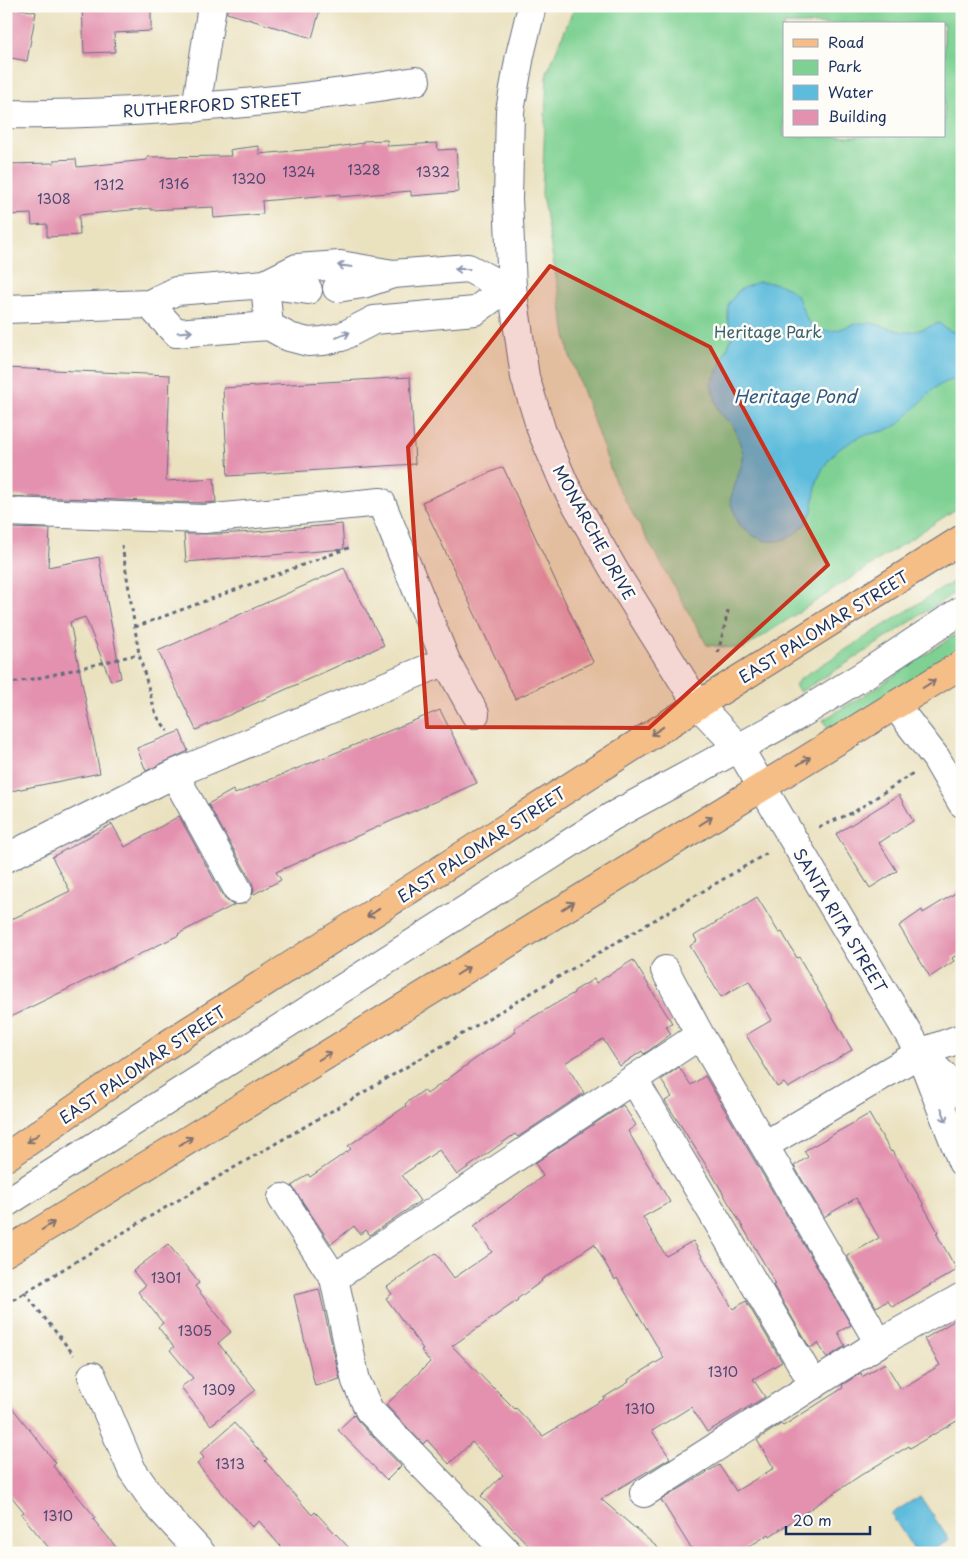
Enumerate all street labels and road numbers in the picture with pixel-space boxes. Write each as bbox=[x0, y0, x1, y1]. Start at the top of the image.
street label: RUTHERFORD STREET bbox=[122, 86, 302, 122]
street label: MONARCHE DRIVE bbox=[548, 460, 642, 604]
street label: EAST PALOMAR STREET bbox=[733, 564, 913, 688]
street label: EAST PALOMAR STREET bbox=[392, 780, 570, 908]
street label: SANTA RITA STREET bbox=[788, 843, 894, 997]
street label: EAST PALOMAR STREET bbox=[54, 999, 230, 1129]

